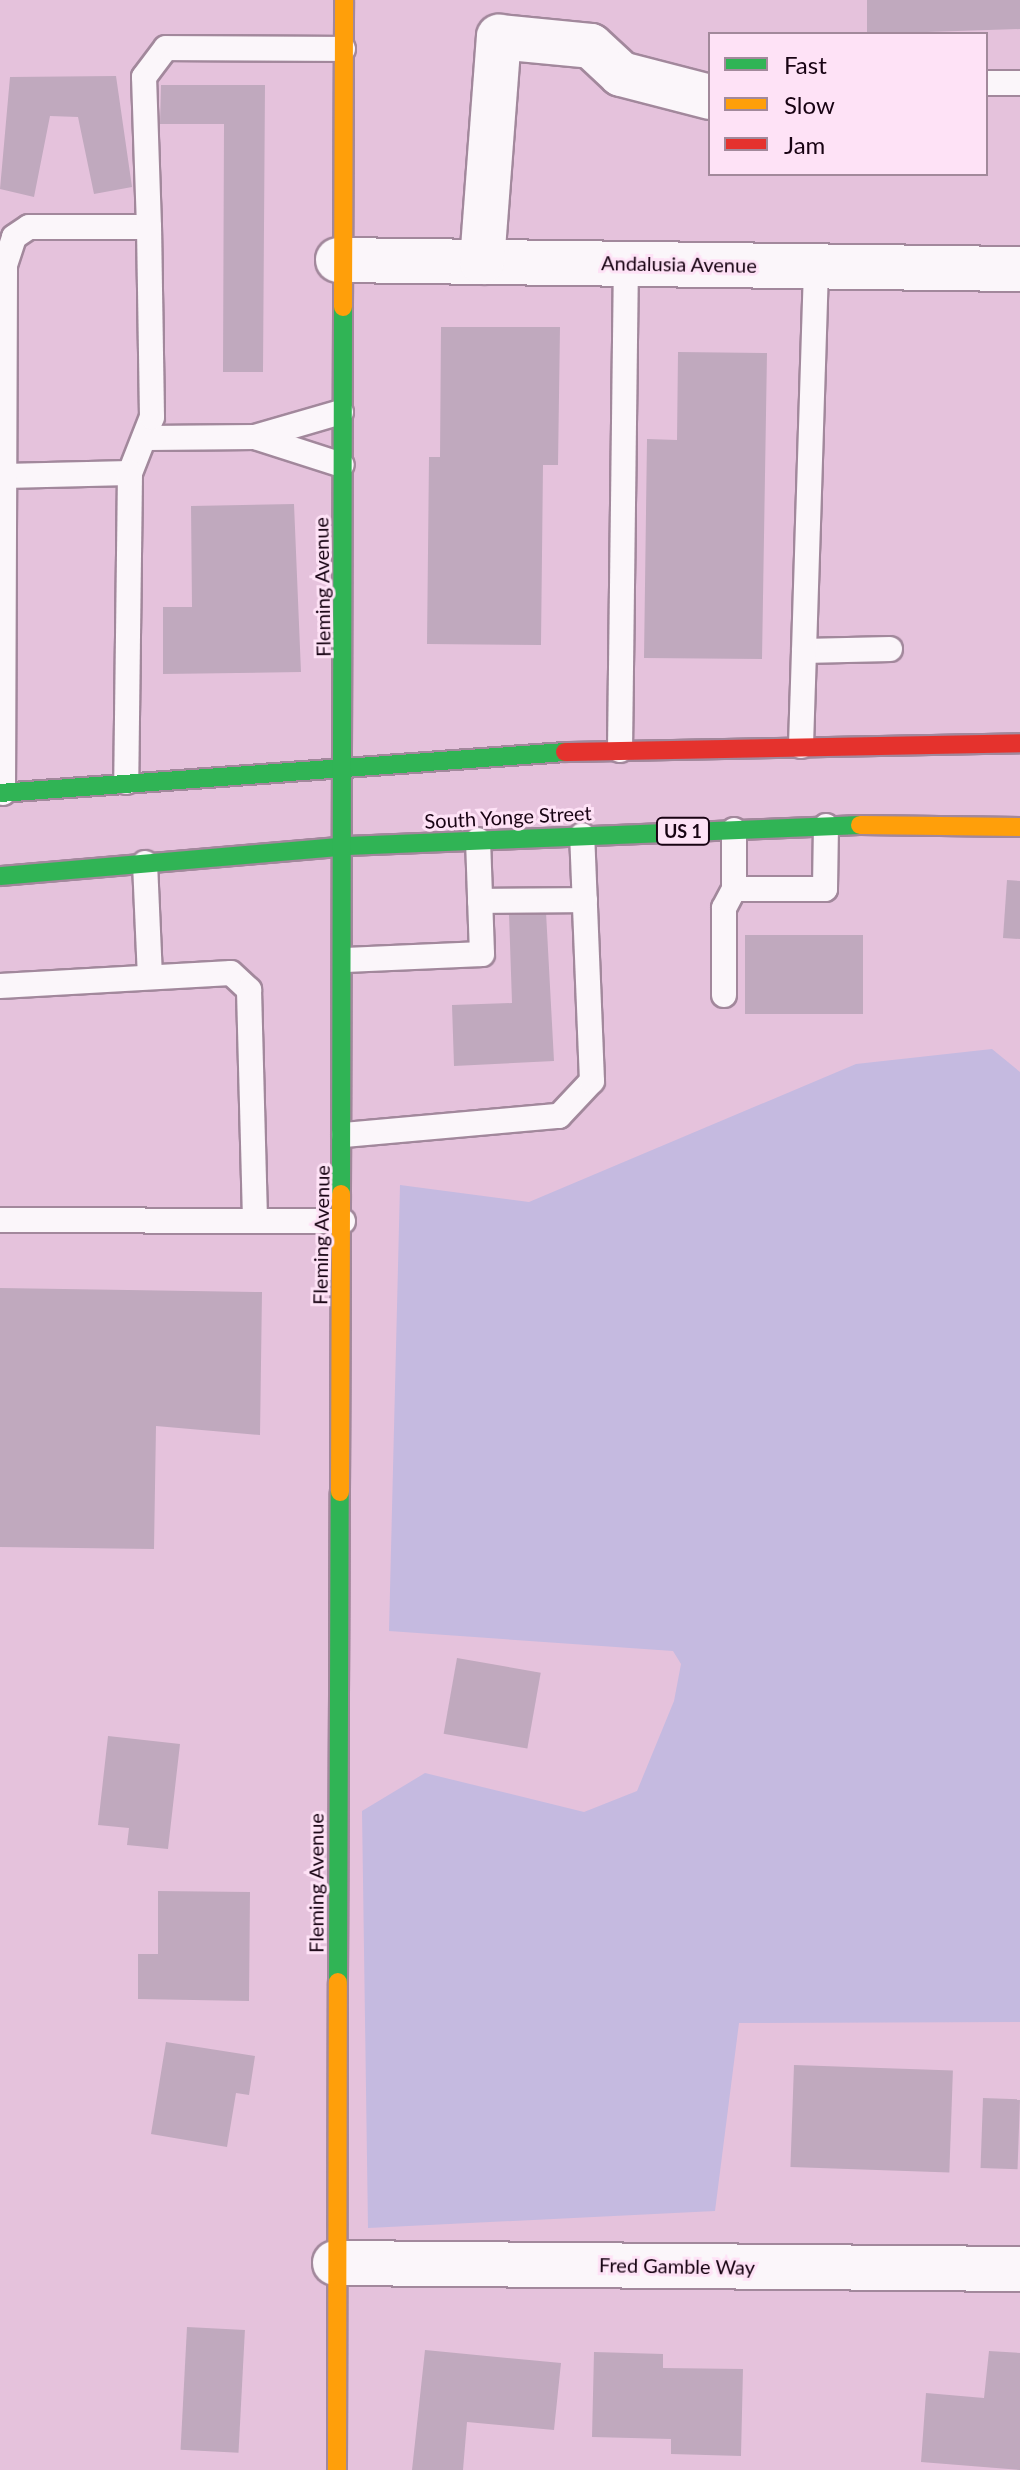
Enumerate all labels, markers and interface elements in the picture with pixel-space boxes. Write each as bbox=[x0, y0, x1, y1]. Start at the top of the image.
legend bbox=[708, 32, 988, 176]
text: Fast bbox=[784, 50, 827, 79]
text: Slow bbox=[784, 90, 835, 119]
text: Jam bbox=[784, 130, 825, 159]
street label: Andalusia Avenue bbox=[601, 251, 757, 277]
street label: Fleming Avenue bbox=[309, 517, 335, 657]
street label: South Yonge Street bbox=[423, 801, 593, 833]
road number: US 1 bbox=[655, 817, 711, 845]
street label: Fleming Avenue bbox=[308, 1165, 334, 1305]
street label: Fleming Avenue bbox=[304, 1813, 328, 1953]
street label: Fred Gamble Way bbox=[599, 2253, 755, 2279]

